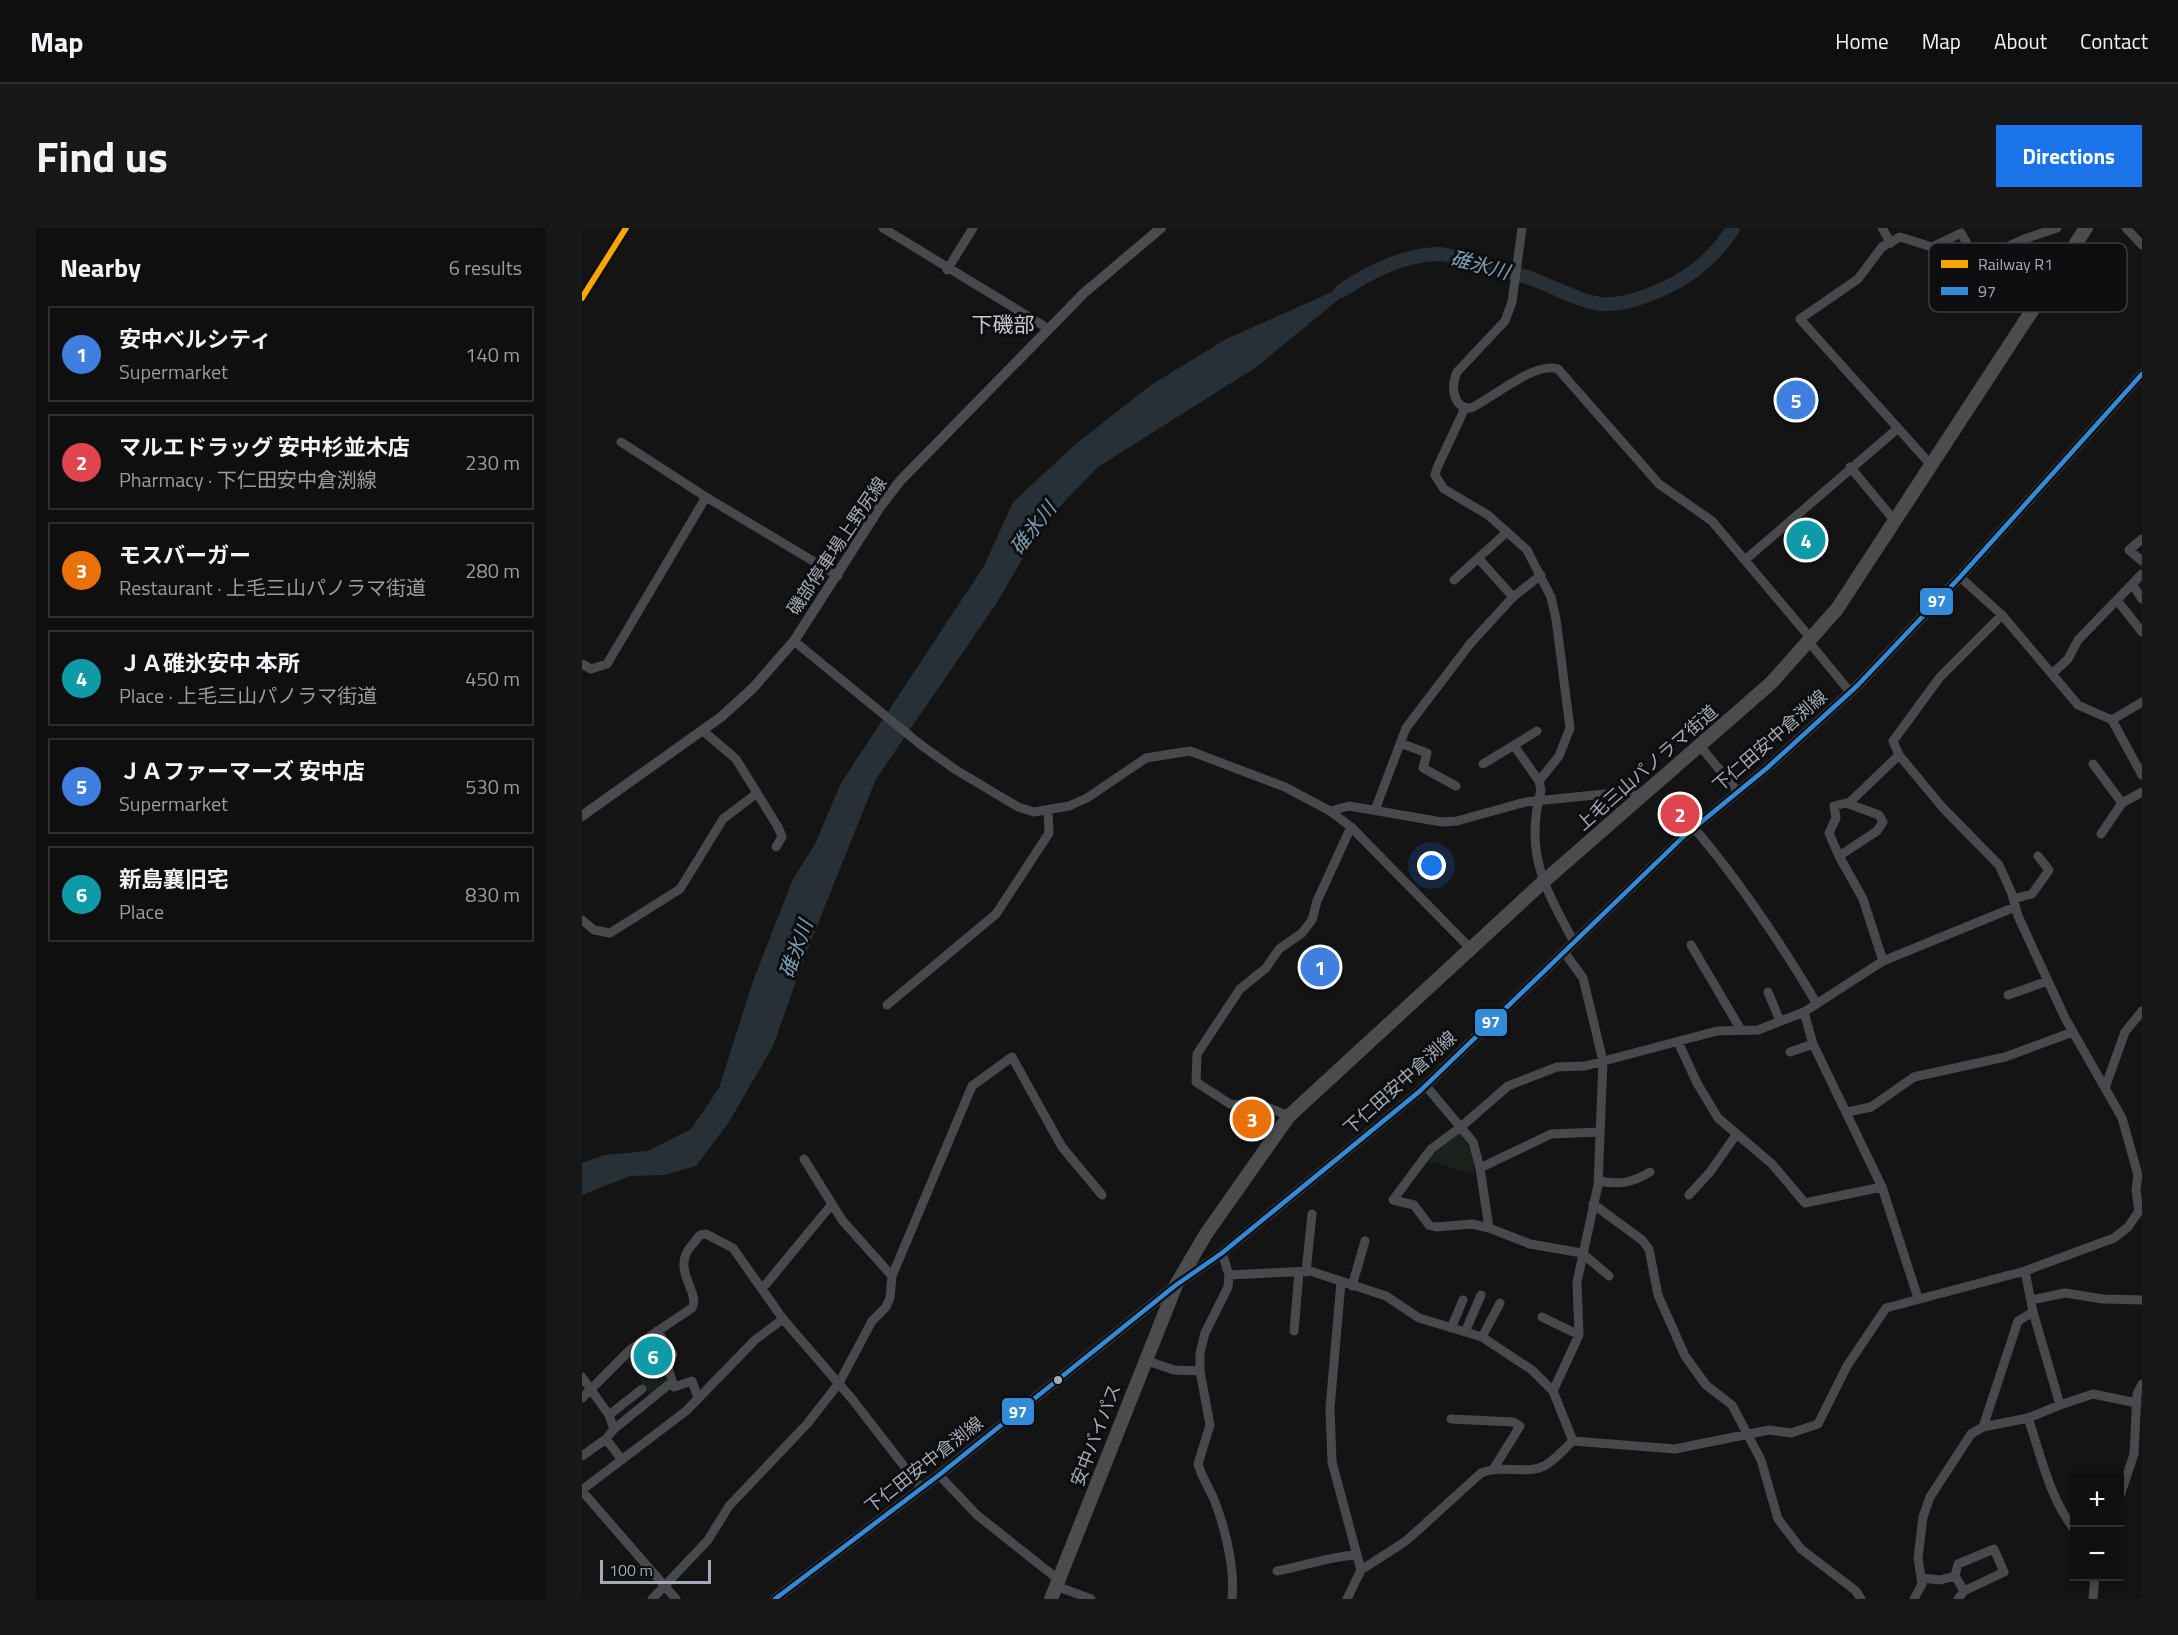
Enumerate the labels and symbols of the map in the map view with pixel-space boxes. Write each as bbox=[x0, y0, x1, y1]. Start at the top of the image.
water label: 碓氷川 bbox=[1447, 242, 1515, 288]
legend bbox=[1929, 243, 2127, 312]
text: Railway R1 bbox=[1978, 252, 2053, 276]
text: 97 bbox=[1978, 279, 1996, 303]
district label: 下磯部 bbox=[972, 308, 1035, 340]
pin: 5 bbox=[1776, 378, 1816, 423]
street label: 磯部停車場上野尻線 bbox=[780, 471, 893, 620]
water label: 碓氷川 bbox=[1002, 493, 1065, 561]
pin: 4 bbox=[1786, 518, 1826, 562]
line badge: 97 bbox=[1919, 587, 1954, 616]
text: 97 bbox=[1928, 589, 1946, 613]
street label: 下仁田安中倉渕線 bbox=[1706, 683, 1833, 798]
street label: 上毛三山パノラマ街道 bbox=[1570, 698, 1723, 837]
pin: 2 bbox=[1660, 792, 1700, 836]
your location bbox=[1417, 851, 1446, 880]
water label: 碓氷川 bbox=[771, 913, 821, 982]
pin: 1 bbox=[1300, 944, 1340, 990]
line badge: 97 bbox=[1474, 1008, 1508, 1037]
text: 97 bbox=[1482, 1010, 1500, 1034]
street label: 下仁田安中倉渕線 bbox=[1337, 1024, 1462, 1141]
pin: 3 bbox=[1232, 1096, 1272, 1142]
pin: 6 bbox=[634, 1334, 672, 1378]
unlabelled marker bbox=[1052, 1374, 1064, 1386]
street label: 安中バイパス bbox=[1064, 1380, 1127, 1490]
line badge: 97 bbox=[1001, 1397, 1035, 1426]
text: 97 bbox=[1009, 1400, 1027, 1424]
street label: 下仁田安中倉渕線 bbox=[859, 1410, 989, 1520]
scale bar bbox=[600, 1557, 711, 1584]

